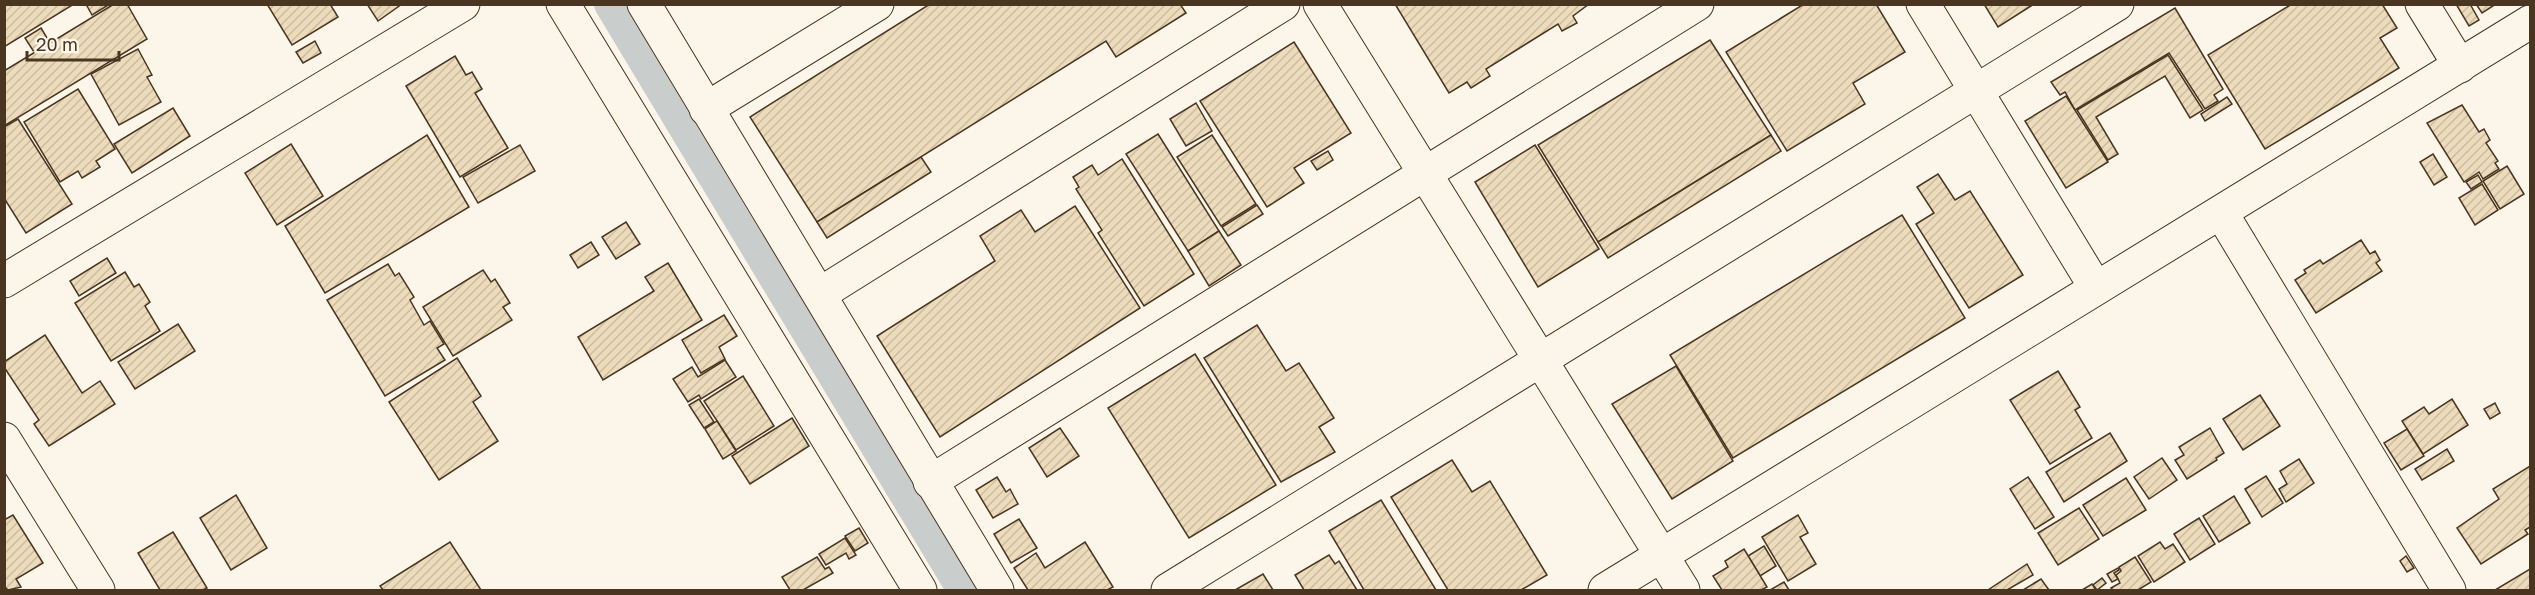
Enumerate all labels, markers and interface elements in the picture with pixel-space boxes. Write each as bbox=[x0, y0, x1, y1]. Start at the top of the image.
scale bar bbox=[27, 24, 118, 62]
text: 20 m bbox=[36, 33, 78, 55]

